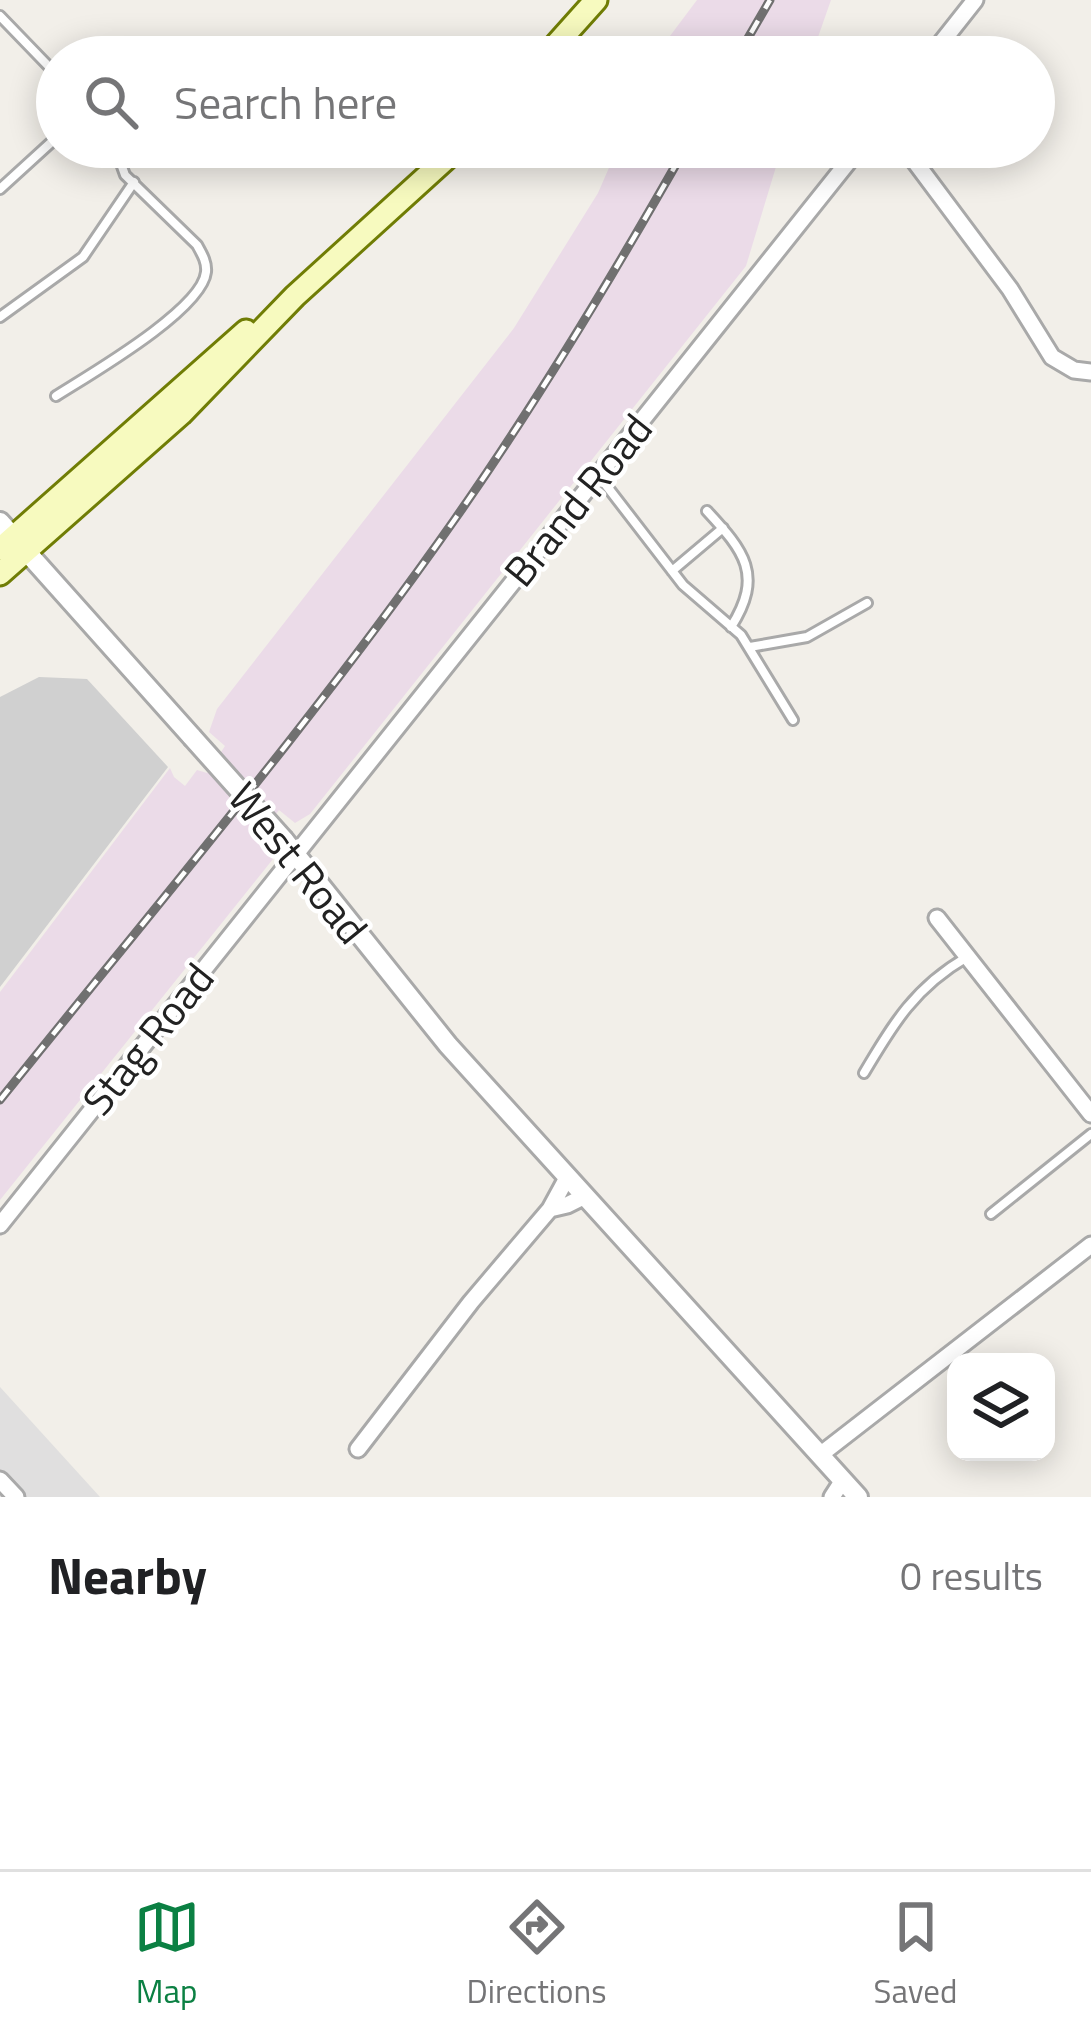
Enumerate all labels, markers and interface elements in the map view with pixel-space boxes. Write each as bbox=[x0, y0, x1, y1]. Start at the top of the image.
search box bbox=[36, 36, 1055, 168]
text: Search here bbox=[174, 68, 397, 136]
icon: search bbox=[78, 69, 144, 135]
street label: Brand Road bbox=[487, 399, 667, 600]
street label: West Road bbox=[213, 768, 384, 957]
street label: Stag Road bbox=[66, 948, 229, 1128]
map controls bbox=[947, 1353, 1055, 1461]
button: layers bbox=[947, 1353, 1055, 1461]
text: Nearby bbox=[48, 1536, 207, 1614]
text: 0 results bbox=[900, 1546, 1043, 1605]
tab: Map bbox=[134, 1894, 200, 2016]
tab: Directions bbox=[467, 1894, 607, 2016]
tab: Saved bbox=[874, 1894, 957, 2016]

